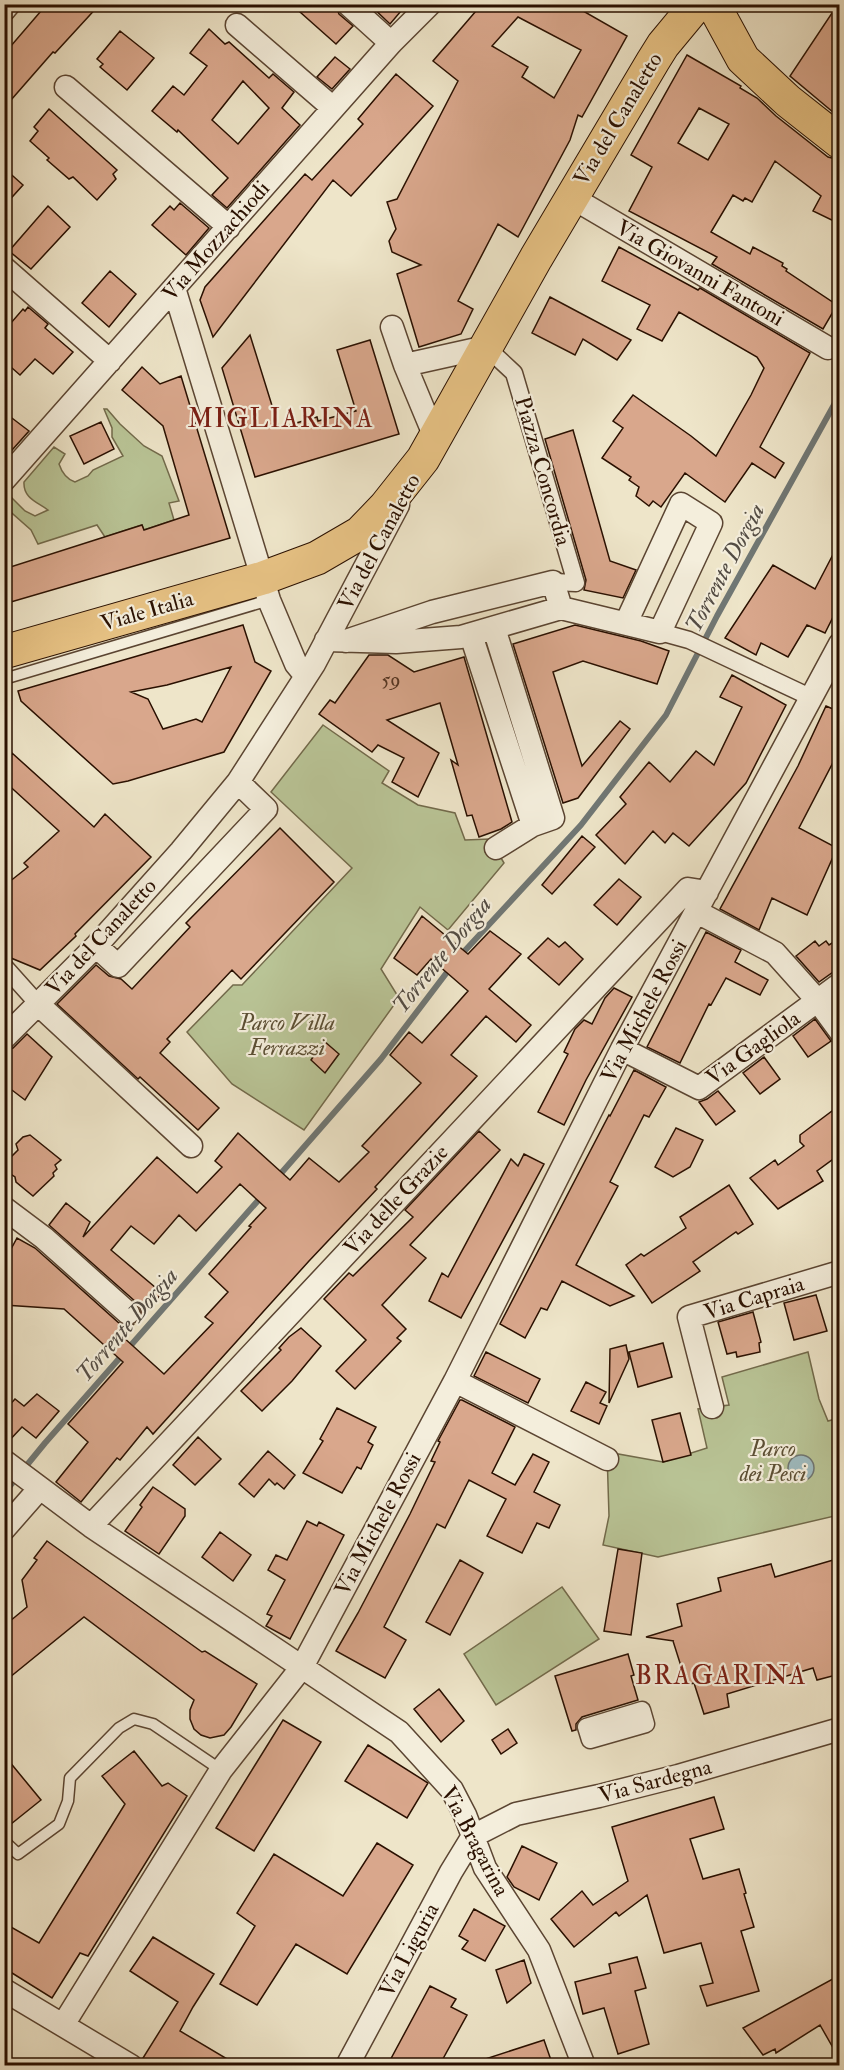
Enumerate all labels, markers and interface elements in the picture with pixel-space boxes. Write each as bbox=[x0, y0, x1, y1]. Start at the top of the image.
street label: Via del Canaletto bbox=[567, 47, 669, 191]
street label: Via Mozzachiodi bbox=[156, 175, 276, 307]
street label: Via Giovanni Fantoni bbox=[611, 213, 789, 333]
street label: Piazza Concordia bbox=[508, 393, 578, 550]
district label: MIGLIARINA bbox=[188, 403, 374, 435]
street label: Via del Canaletto bbox=[331, 469, 427, 615]
water label: Torrente Dorgia bbox=[678, 498, 772, 638]
street label: Viale Italia bbox=[97, 584, 197, 638]
house number: 59 bbox=[381, 667, 401, 692]
street label: Via del Canaletto bbox=[40, 872, 162, 1002]
water label: Torrente Dorgia bbox=[385, 890, 499, 1020]
street label: Via Michele Rossi bbox=[595, 935, 694, 1087]
street label: Via Gagliola bbox=[700, 1004, 806, 1092]
park label: Parco Villa Ferrazzi bbox=[238, 1009, 335, 1062]
street label: Via delle Grazie bbox=[338, 1139, 454, 1261]
water label: Torrente Dorgia bbox=[69, 1261, 185, 1389]
street label: Via Capraia bbox=[701, 1269, 809, 1327]
park label: Parco dei Pesci bbox=[739, 1435, 806, 1488]
street label: Via Michele Rossi bbox=[329, 1448, 428, 1600]
district label: BRAGARINA bbox=[635, 1660, 807, 1692]
street label: Via Sardegna bbox=[596, 1752, 715, 1809]
street label: Via Bragarina bbox=[434, 1781, 516, 1902]
street label: Via Liguria bbox=[373, 1897, 446, 2002]

